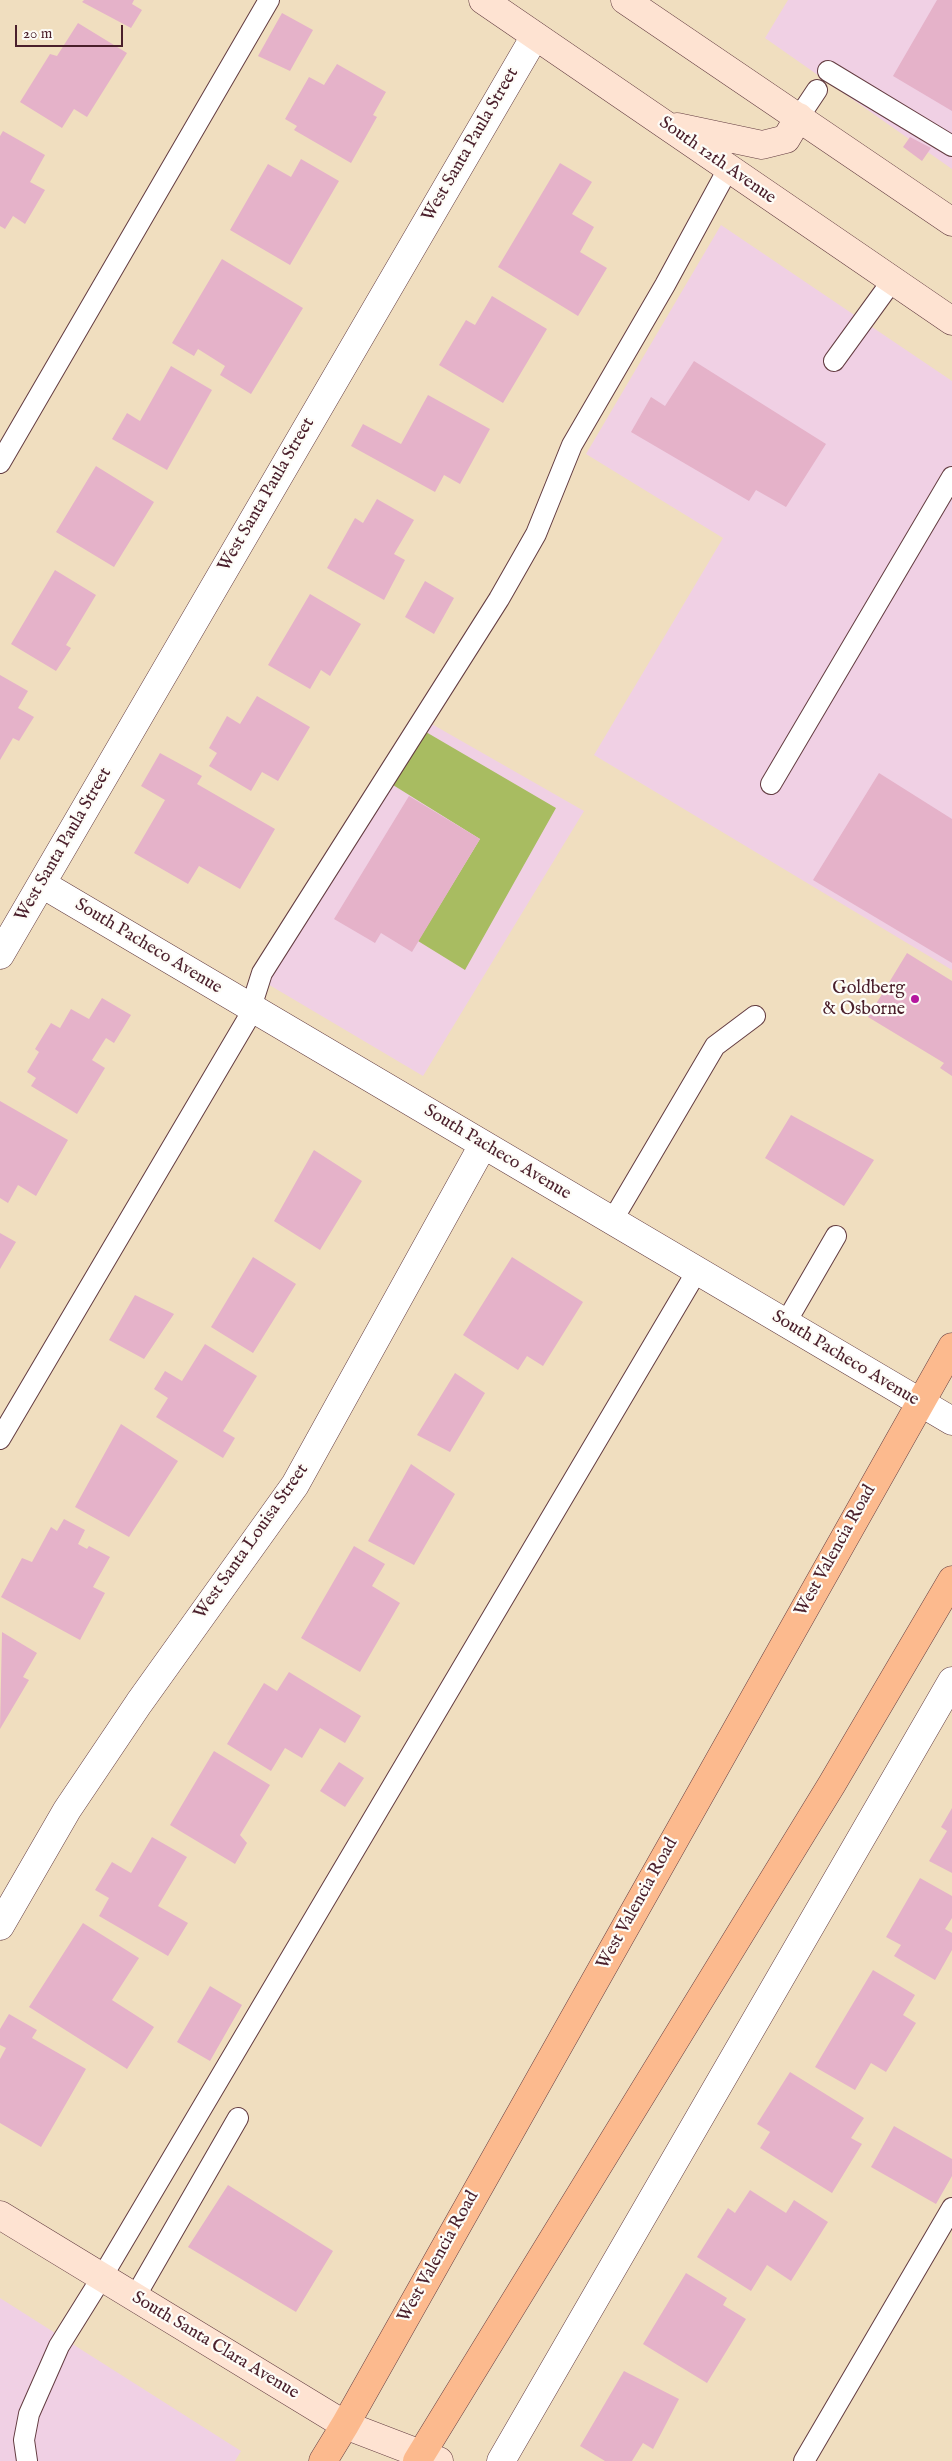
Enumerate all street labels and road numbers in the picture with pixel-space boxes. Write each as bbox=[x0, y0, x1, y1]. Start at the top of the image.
street label: West Santa Paula Street bbox=[418, 64, 524, 226]
street label: South 12th Avenue bbox=[654, 113, 780, 209]
street label: West Santa Paula Street bbox=[214, 414, 320, 576]
street label: West Santa Paula Street bbox=[11, 764, 117, 926]
street label: South Pacheco Avenue bbox=[71, 895, 225, 999]
street label: South Pacheco Avenue bbox=[420, 1101, 574, 1205]
street label: South Pacheco Avenue bbox=[768, 1307, 922, 1411]
street label: West Santa Louisa Street bbox=[190, 1460, 314, 1624]
street label: West Valencia Road bbox=[791, 1481, 881, 1621]
street label: West Valencia Road bbox=[593, 1834, 683, 1974]
street label: West Valencia Road bbox=[394, 2187, 484, 2327]
street label: South Santa Clara Avenue bbox=[127, 2288, 303, 2404]

